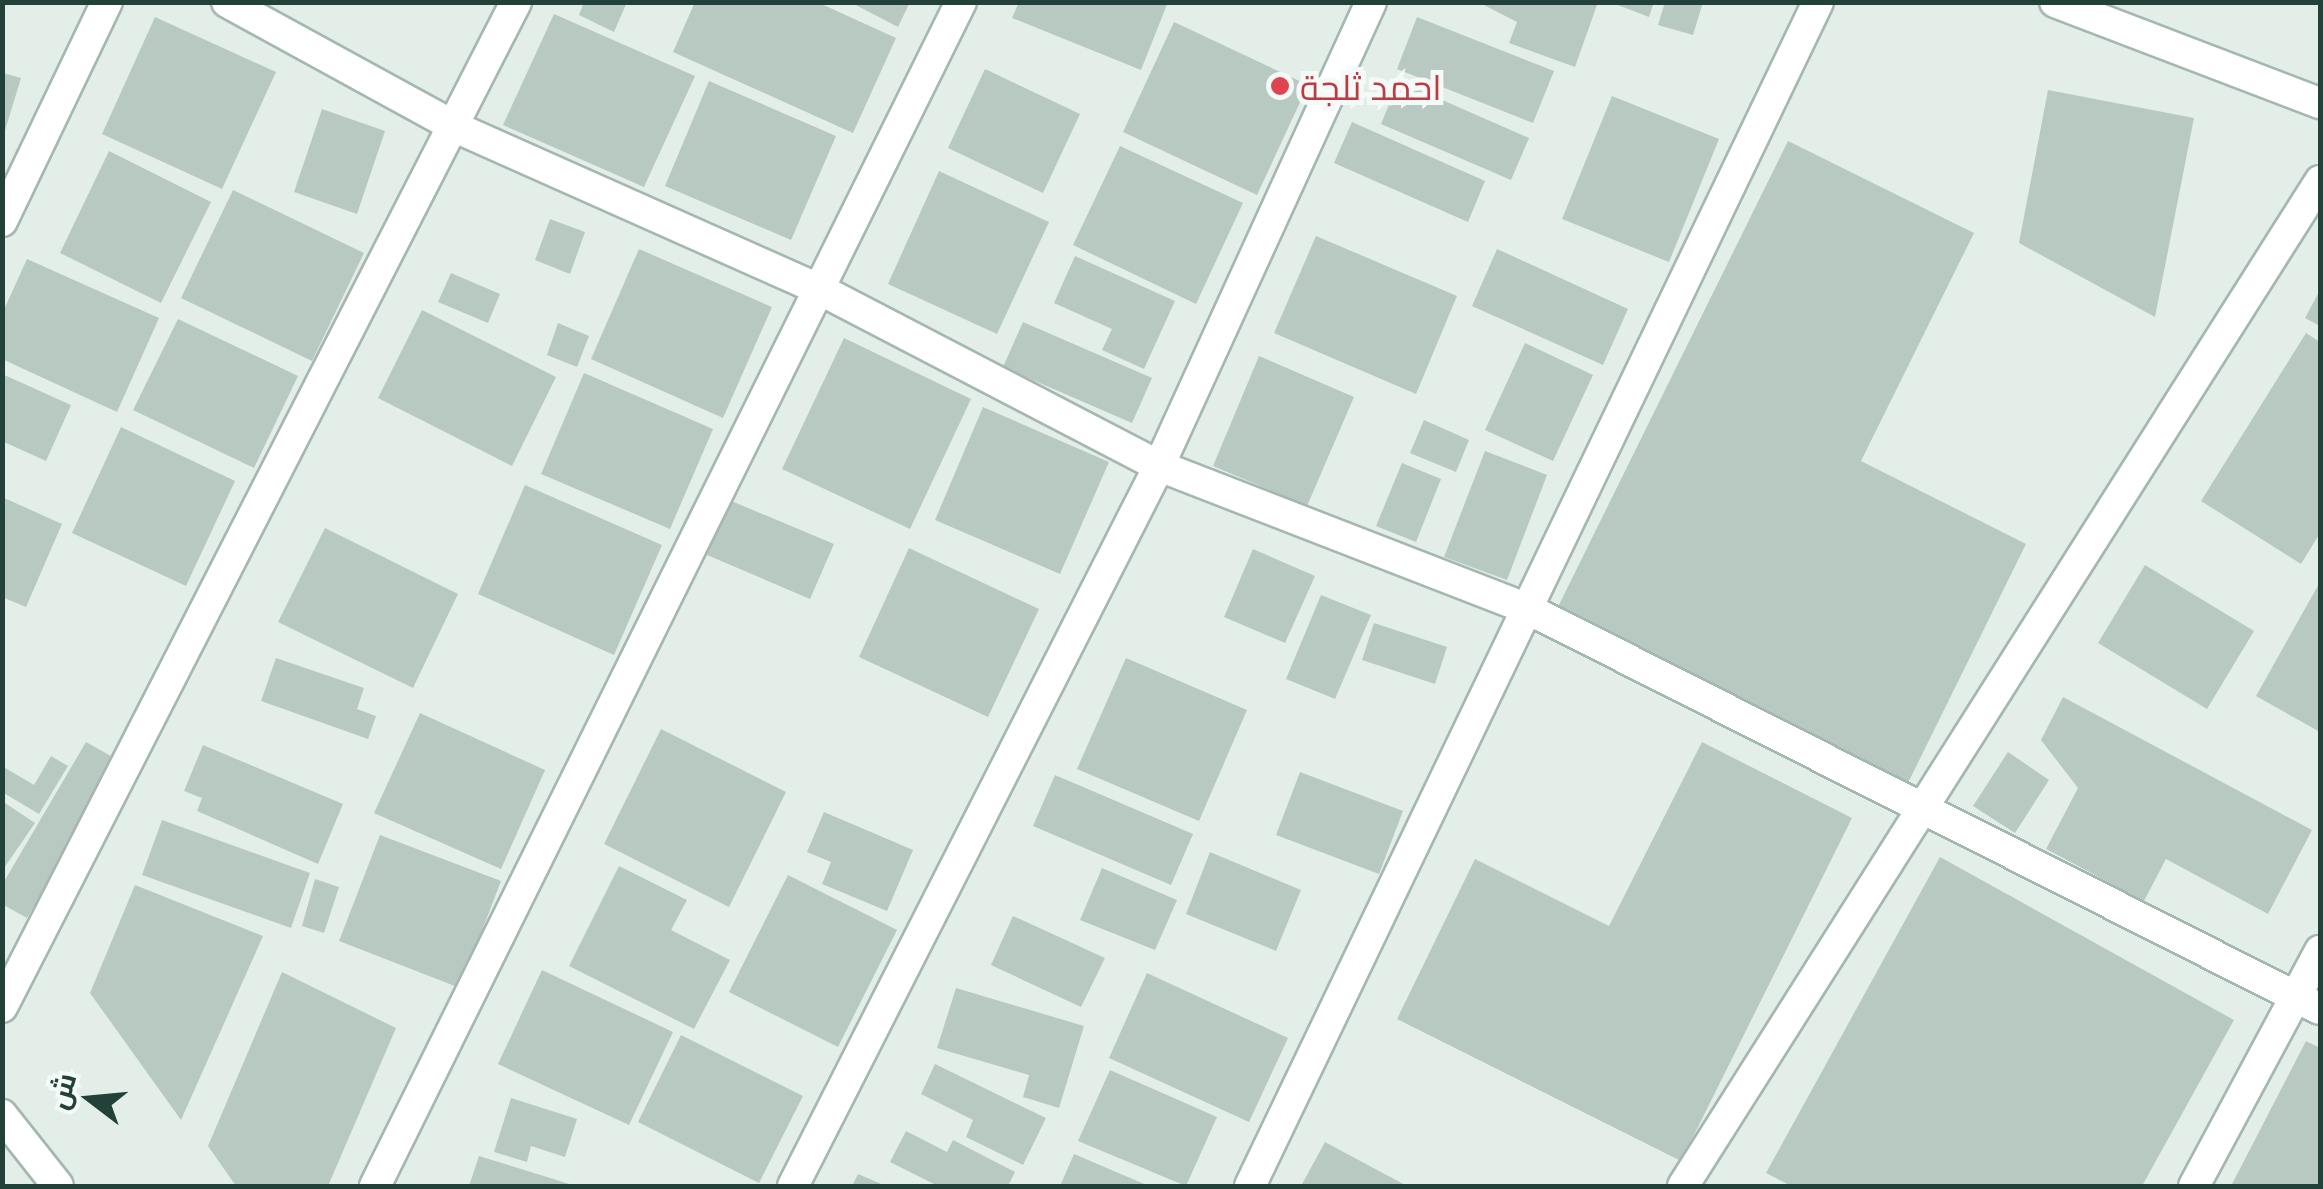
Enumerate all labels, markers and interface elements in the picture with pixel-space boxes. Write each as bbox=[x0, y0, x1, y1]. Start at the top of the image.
place label: احمد ثلجة bbox=[1300, 65, 1442, 107]
marker: احمد ثلجة bbox=[1269, 75, 1291, 97]
north arrow bbox=[40, 1049, 140, 1149]
text: ش bbox=[40, 1069, 82, 1113]

